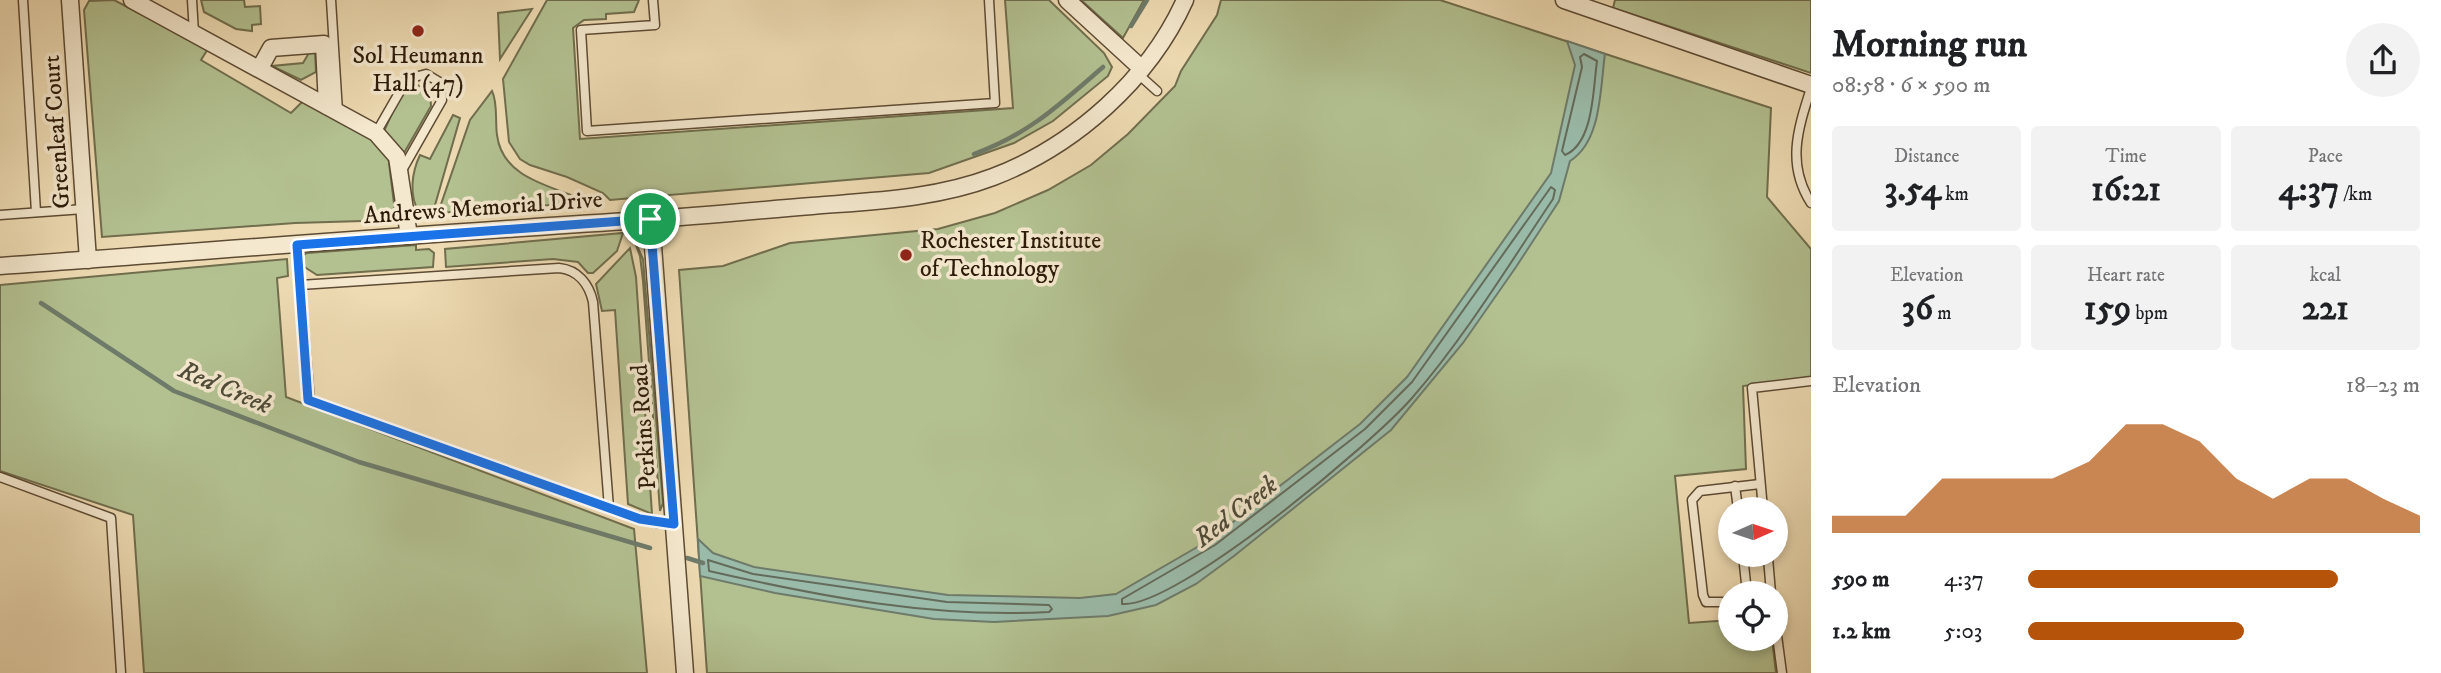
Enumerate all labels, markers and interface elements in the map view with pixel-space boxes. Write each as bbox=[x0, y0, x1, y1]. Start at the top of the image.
text: Morning run bbox=[1832, 21, 2027, 69]
marker: Sol Heumann Hall (47) bbox=[410, 23, 426, 39]
button: share bbox=[2346, 23, 2420, 97]
place label: Sol Heumann Hall (47) bbox=[352, 41, 484, 99]
street label: Greenleaf Court bbox=[37, 54, 77, 210]
text: 08:58 · 6 × 590 m bbox=[1832, 71, 1990, 100]
text: Distance bbox=[1894, 145, 1959, 168]
text: Time bbox=[2105, 145, 2147, 168]
text: Pace bbox=[2308, 145, 2343, 168]
text: 3.54 bbox=[1884, 168, 1941, 212]
text: 16:21 bbox=[2091, 168, 2161, 212]
text: 4:37 bbox=[2278, 168, 2339, 212]
text: km bbox=[1941, 183, 1969, 206]
text: /km bbox=[2339, 183, 2372, 206]
street label: Andrews Memorial Drive bbox=[363, 185, 603, 231]
pin bbox=[620, 189, 680, 249]
icon: arrive bbox=[631, 200, 669, 238]
place label: Rochester Institute of Technology bbox=[920, 226, 1101, 284]
marker: Rochester Institute of Technology bbox=[898, 247, 914, 263]
text: Elevation bbox=[1890, 264, 1963, 287]
text: Heart rate bbox=[2087, 264, 2165, 287]
text: kcal bbox=[2310, 264, 2341, 287]
text: 36 bbox=[1902, 287, 1933, 331]
text: 159 bbox=[2084, 287, 2131, 331]
text: 221 bbox=[2302, 287, 2349, 331]
text: m bbox=[1933, 302, 1951, 325]
text: bpm bbox=[2131, 302, 2168, 325]
water label: Red Creek bbox=[173, 353, 277, 422]
street label: Perkins Road bbox=[625, 363, 663, 491]
text: Elevation bbox=[1832, 371, 1921, 400]
text: 18–23 m bbox=[2346, 371, 2420, 400]
water label: Red Creek bbox=[1187, 469, 1285, 556]
north arrow bbox=[1718, 497, 1788, 567]
map controls bbox=[1718, 497, 1788, 651]
text: 590 m bbox=[1832, 565, 1890, 594]
text: 4:37 bbox=[1944, 565, 1984, 594]
button: locate bbox=[1718, 581, 1788, 651]
text: 1.2 km bbox=[1832, 617, 1891, 646]
text: 5:03 bbox=[1944, 617, 1982, 646]

